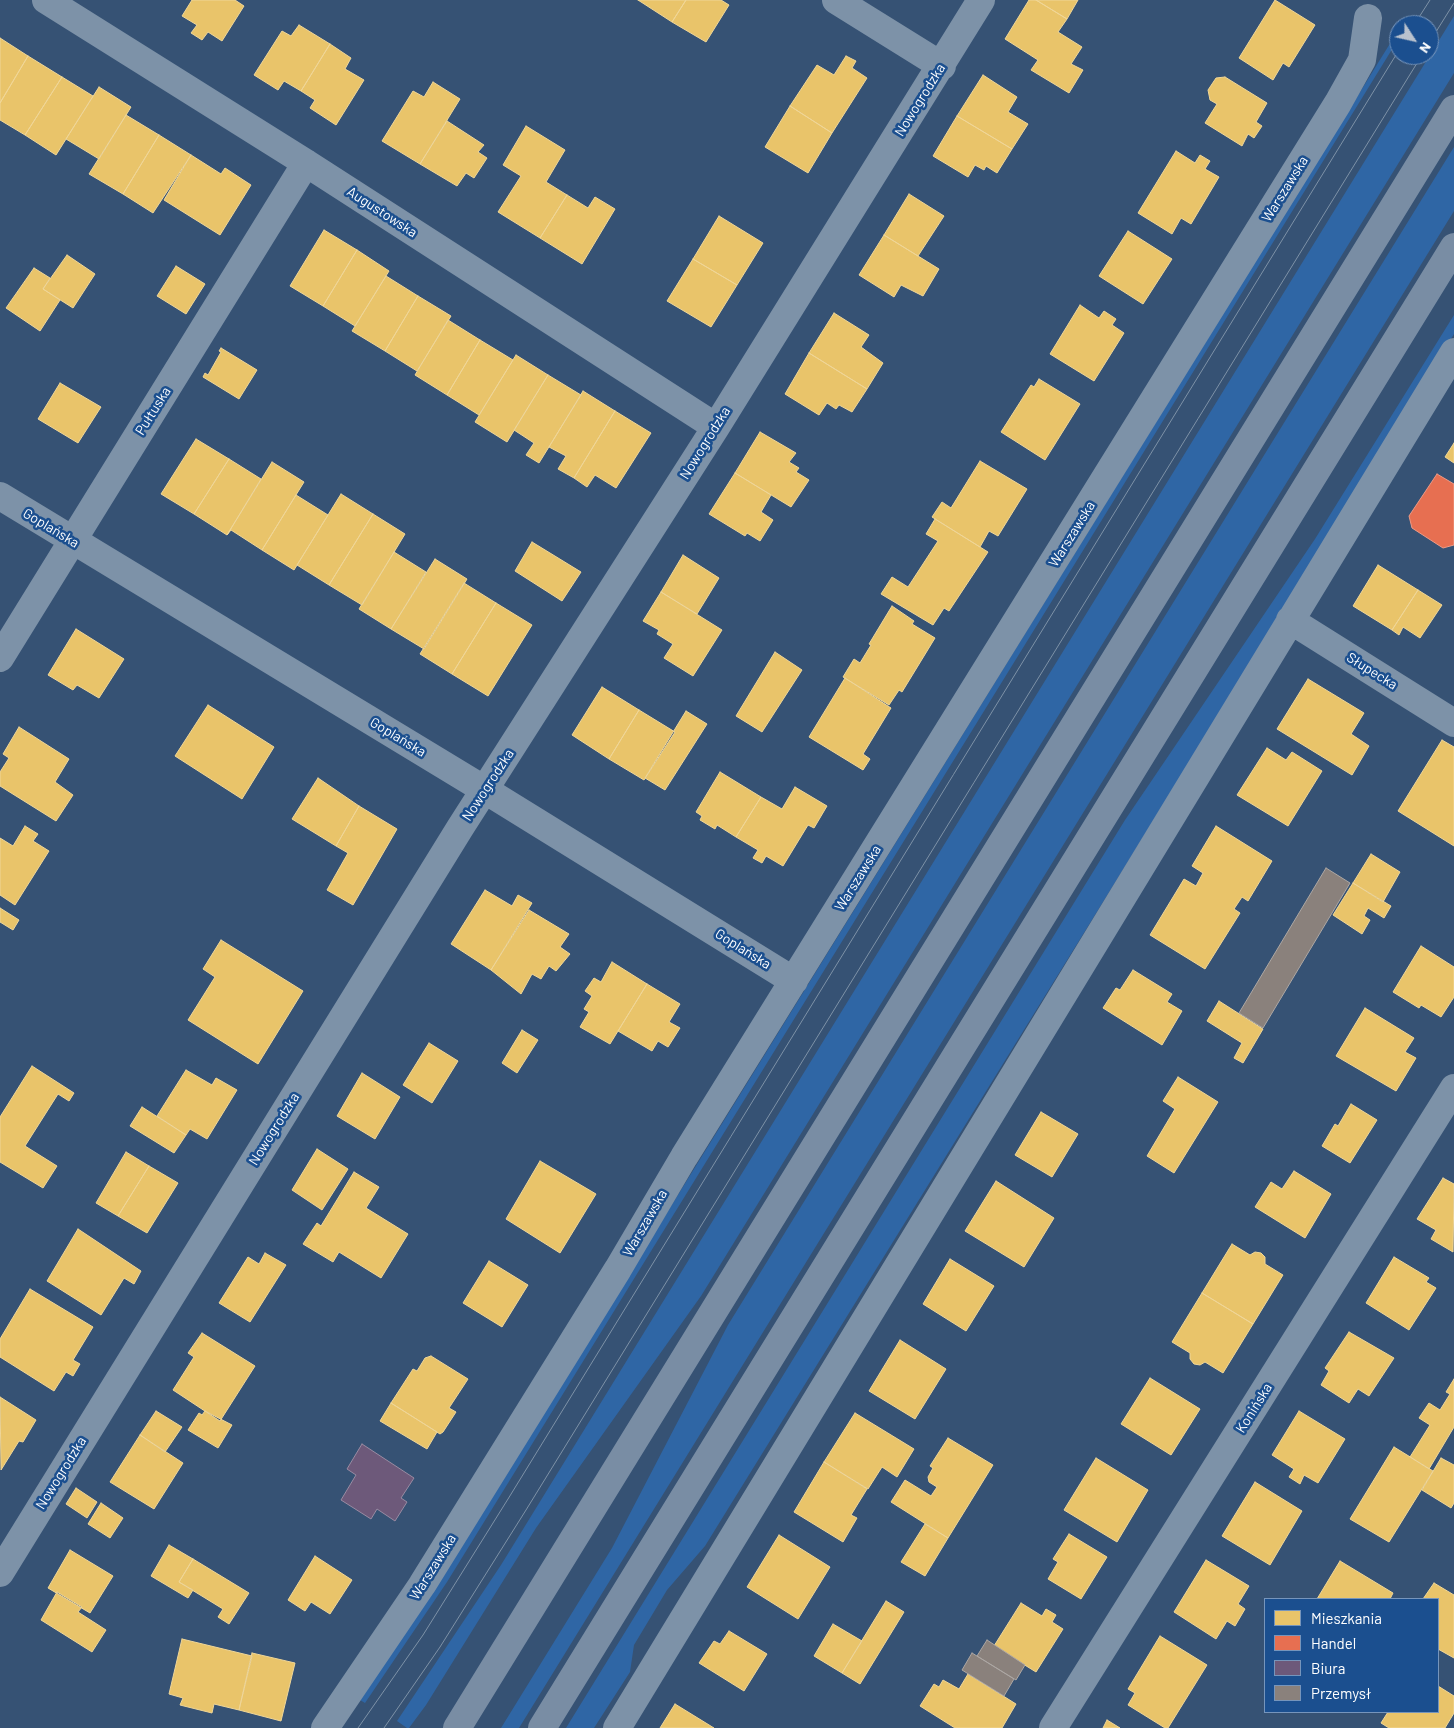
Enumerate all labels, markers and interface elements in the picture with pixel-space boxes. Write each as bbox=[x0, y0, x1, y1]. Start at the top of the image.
north arrow bbox=[1389, 15, 1439, 65]
text: N bbox=[1416, 40, 1436, 57]
street label: Nowogrodzka bbox=[891, 61, 949, 139]
street label: Warszawska bbox=[1258, 153, 1312, 225]
street label: Augustowska bbox=[344, 183, 420, 241]
street label: Pułtuska bbox=[132, 384, 174, 438]
street label: Nowogrodzka bbox=[676, 404, 734, 482]
street label: Warszawska bbox=[1045, 498, 1099, 570]
street label: Goplańska bbox=[20, 505, 82, 551]
street label: Słupecka bbox=[1343, 649, 1401, 693]
street label: Goplańska bbox=[367, 714, 429, 760]
street label: Nowogrodzka bbox=[459, 746, 517, 824]
street label: Warszawska bbox=[831, 842, 885, 914]
street label: Goplańska bbox=[712, 925, 774, 973]
street label: Nowogrodzka bbox=[245, 1090, 303, 1168]
street label: Warszawska bbox=[619, 1187, 671, 1259]
street label: Konińska bbox=[1232, 1380, 1276, 1436]
street label: Nowogrodzka bbox=[32, 1434, 90, 1512]
street label: Warszawska bbox=[406, 1531, 460, 1603]
legend bbox=[1264, 1598, 1439, 1713]
text: Mieszkania bbox=[1311, 1609, 1382, 1627]
text: Handel bbox=[1311, 1634, 1356, 1652]
text: Biura bbox=[1311, 1659, 1345, 1677]
text: Przemysł bbox=[1311, 1684, 1371, 1702]

